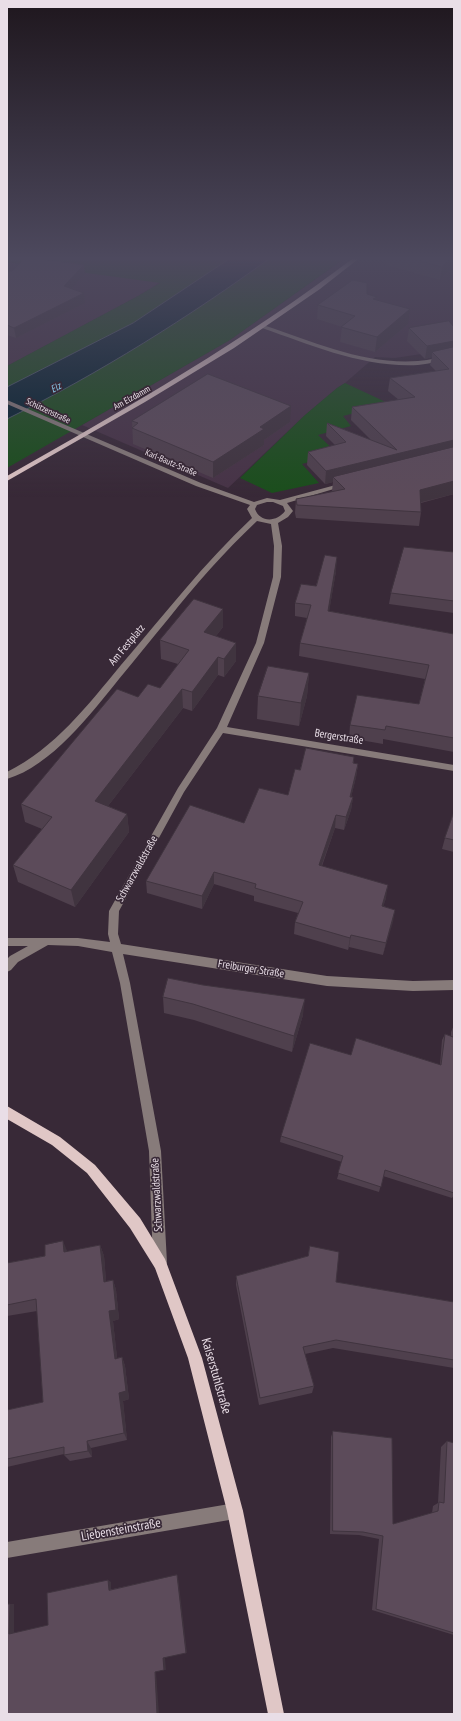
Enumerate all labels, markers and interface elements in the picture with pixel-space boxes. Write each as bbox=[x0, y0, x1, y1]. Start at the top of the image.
water label: Elz bbox=[49, 380, 63, 396]
street label: Am Elzdamm bbox=[112, 383, 152, 413]
street label: Schützenstraße bbox=[24, 396, 72, 426]
street label: Karl-Bautz-Straße bbox=[143, 447, 199, 479]
street label: Am Festplatz bbox=[106, 622, 148, 668]
street label: Bergerstraße bbox=[314, 727, 364, 747]
street label: Schwarzwaldstraße bbox=[113, 834, 161, 904]
street label: Freiburger Straße bbox=[217, 957, 285, 981]
street label: Schwarzwaldstraße bbox=[148, 1158, 166, 1232]
street label: Kaiserstuhlstraße bbox=[198, 1336, 234, 1416]
street label: Liebensteinstraße bbox=[80, 1515, 162, 1545]

